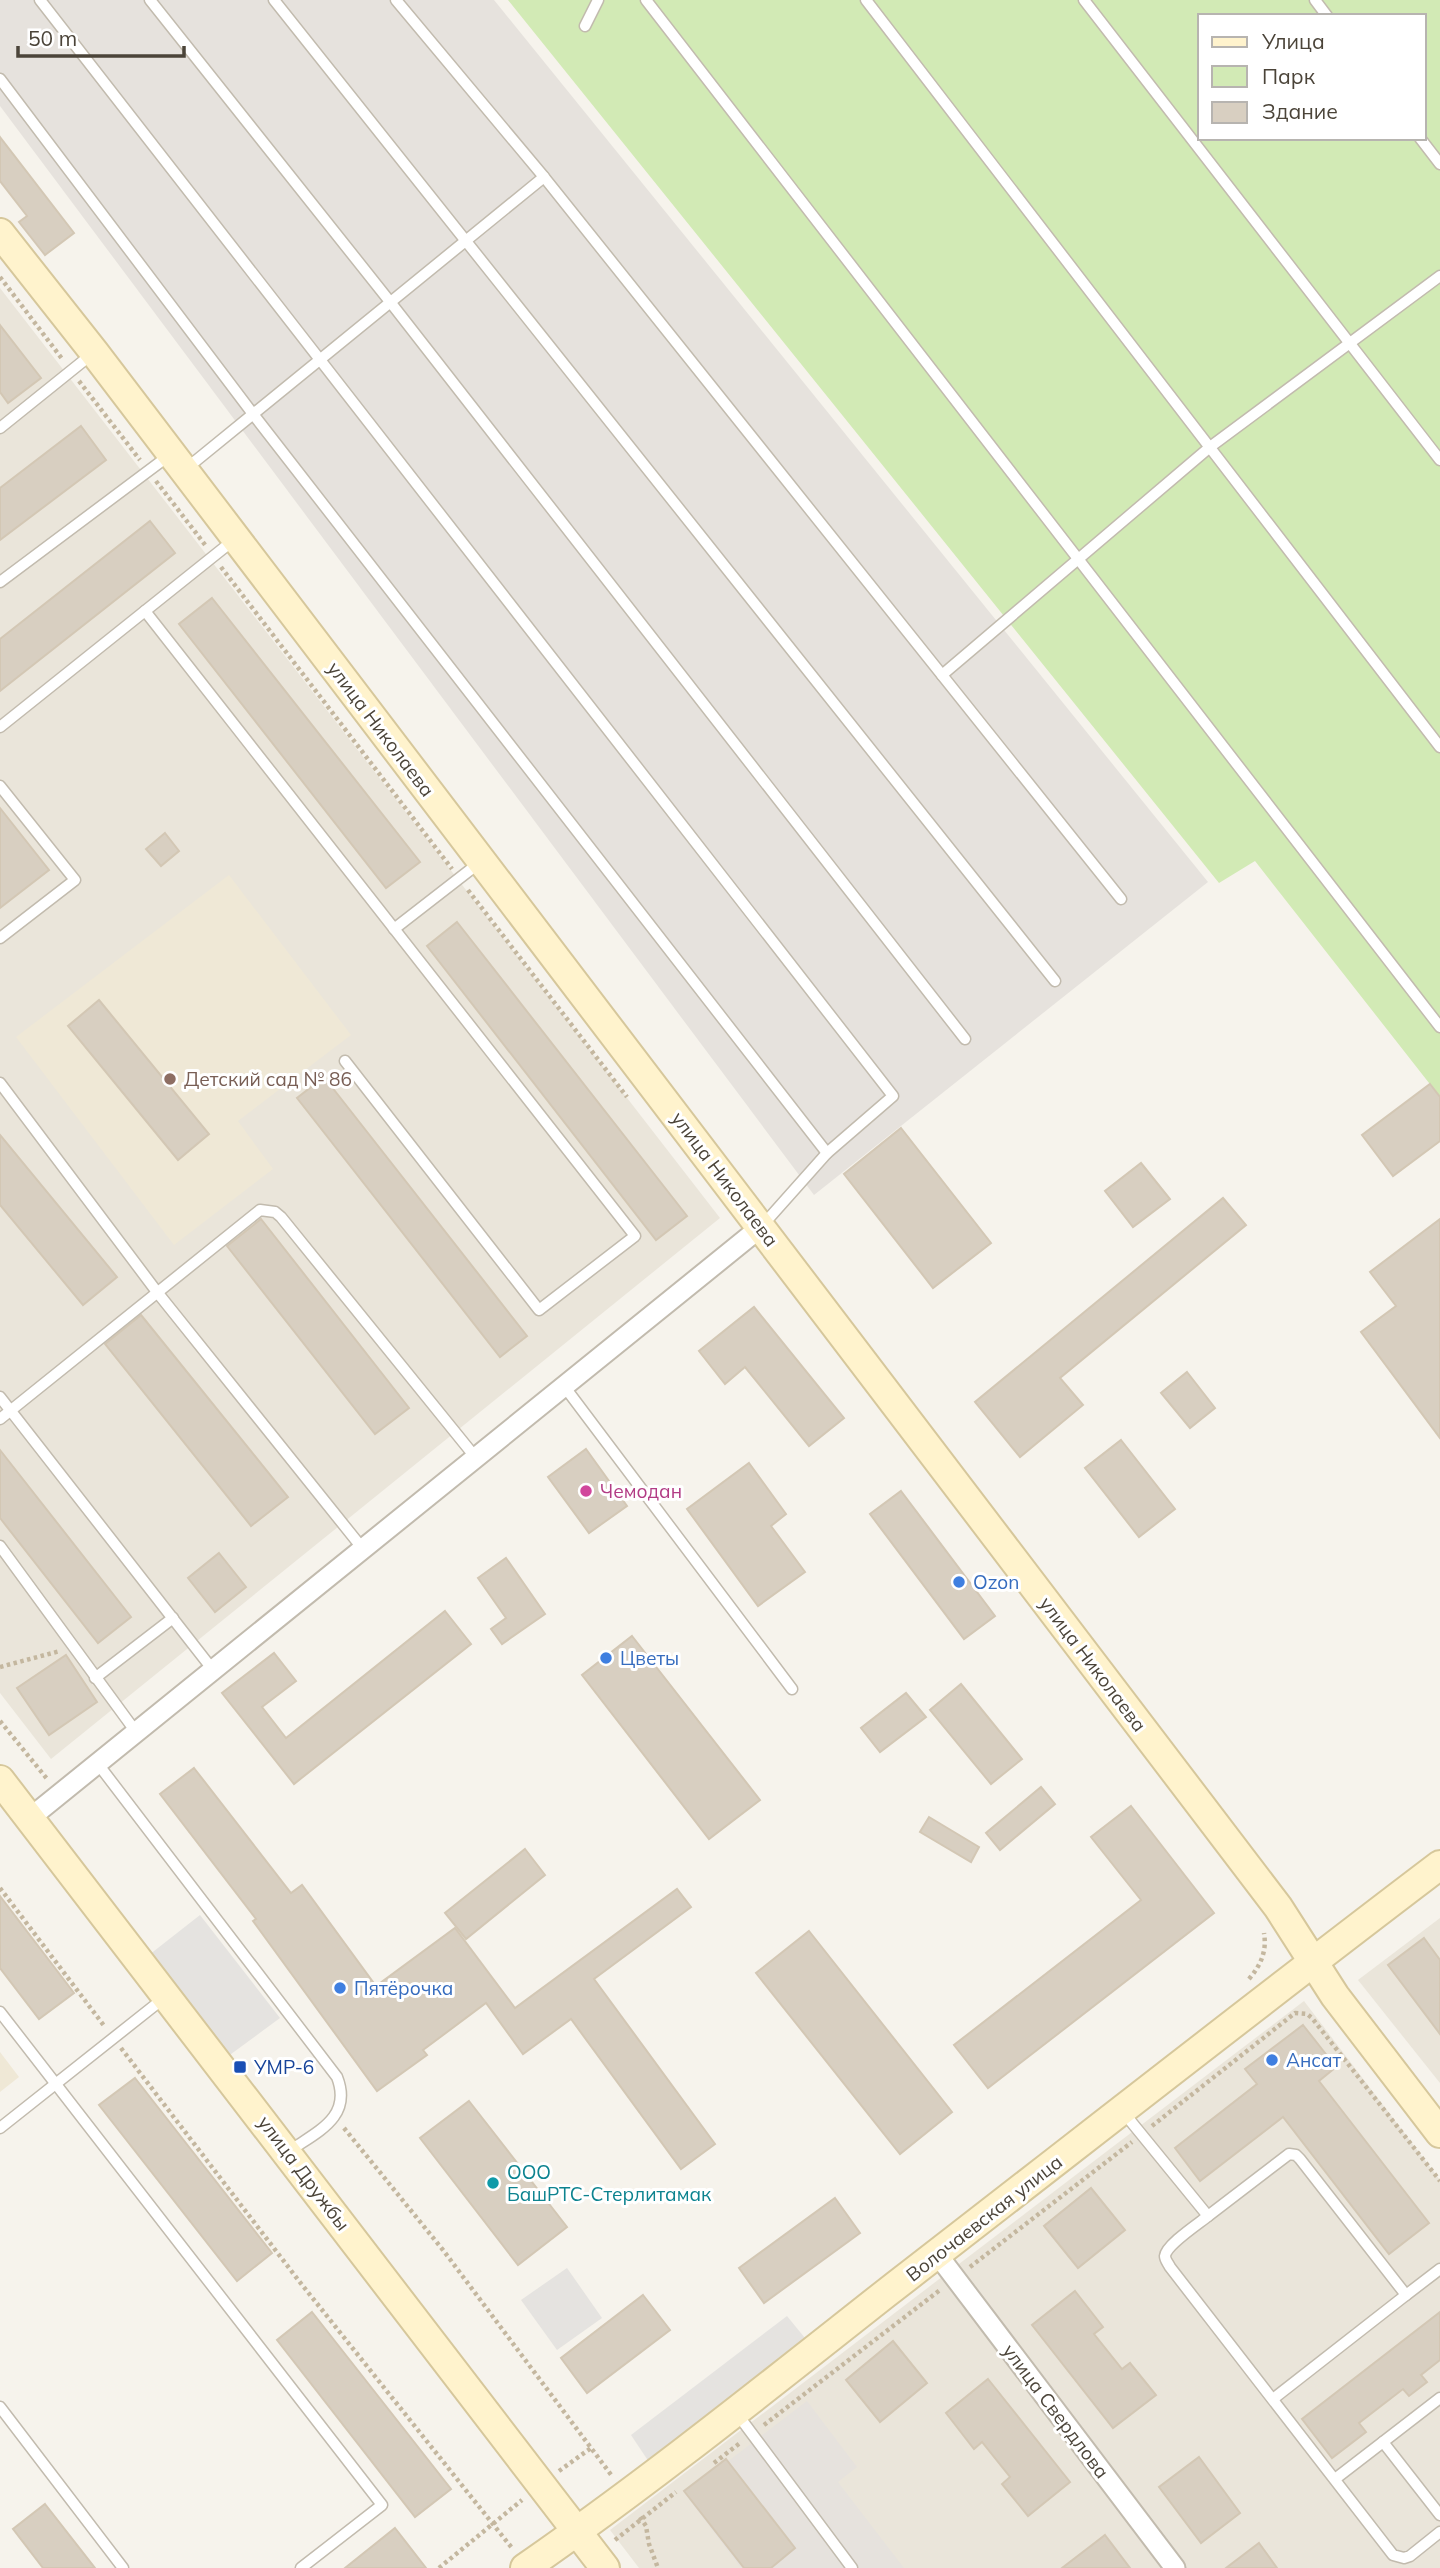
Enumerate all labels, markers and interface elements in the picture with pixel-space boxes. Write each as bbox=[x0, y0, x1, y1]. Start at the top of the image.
scale bar bbox=[18, 14, 184, 58]
legend bbox=[1198, 14, 1426, 140]
text: 50 m bbox=[28, 25, 77, 51]
text: Улица bbox=[1261, 28, 1325, 54]
text: Парк bbox=[1262, 63, 1316, 89]
text: Здание bbox=[1262, 98, 1338, 124]
street label: улица Николаева bbox=[322, 657, 440, 801]
place label: Детский сад № 86 bbox=[184, 1067, 352, 1091]
marker: Детский сад № 86 bbox=[162, 1071, 178, 1087]
street label: улица Николаева bbox=[666, 1107, 784, 1251]
place label: Чемодан bbox=[600, 1479, 682, 1503]
marker: Чемодан bbox=[578, 1483, 594, 1499]
place label: Ozon bbox=[973, 1570, 1019, 1594]
marker: Ozon bbox=[951, 1574, 967, 1590]
street label: улица Николаева bbox=[1034, 1592, 1152, 1736]
place label: Цветы bbox=[620, 1646, 679, 1670]
marker: Цветы bbox=[598, 1650, 614, 1666]
place label: Пятёрочка bbox=[354, 1976, 453, 2000]
marker: Пятёрочка bbox=[332, 1980, 348, 1996]
place label: Ансат bbox=[1286, 2048, 1342, 2072]
marker: Ансат bbox=[1264, 2052, 1280, 2068]
place label: УМР-6 bbox=[253, 2055, 314, 2079]
marker: УМР-6 bbox=[232, 2059, 248, 2075]
street label: улица Дружбы bbox=[253, 2111, 355, 2235]
street label: Волочаевская улица bbox=[901, 2150, 1067, 2286]
place label: ООО БашРТС-Стерлитамак bbox=[507, 2160, 712, 2206]
marker: ООО БашРТС-Стерлитамак bbox=[485, 2175, 501, 2191]
street label: улица Свердлова bbox=[998, 2339, 1114, 2483]

